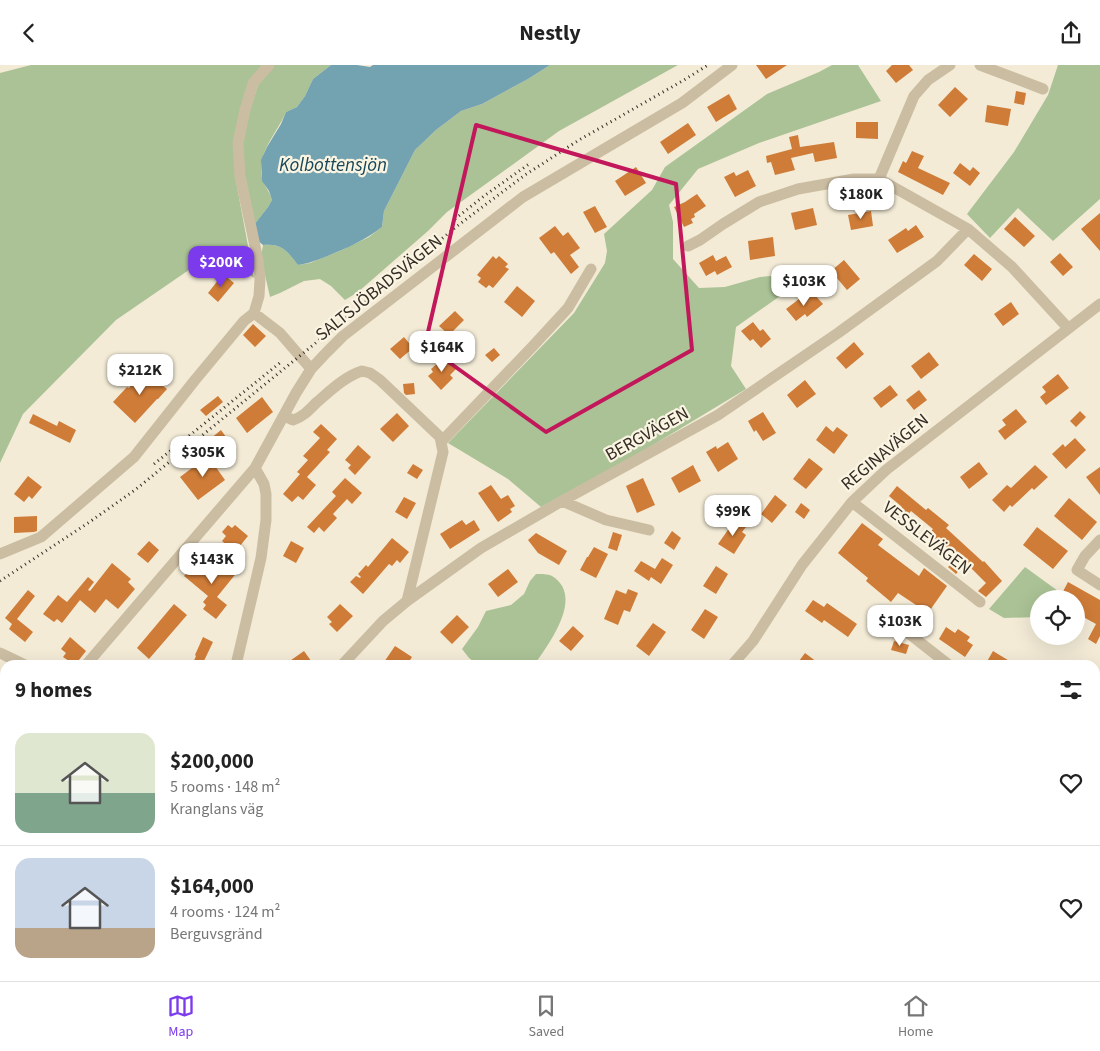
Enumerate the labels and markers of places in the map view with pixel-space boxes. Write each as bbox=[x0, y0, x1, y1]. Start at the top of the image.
pin: $180K bbox=[826, 177, 896, 220]
pin: $200K bbox=[186, 245, 256, 288]
pin: $103K bbox=[769, 265, 839, 307]
pin: $164K bbox=[407, 331, 477, 373]
pin: $212K bbox=[105, 353, 175, 396]
pin: $305K bbox=[168, 435, 238, 478]
pin: $99K bbox=[703, 495, 763, 537]
pin: $143K bbox=[177, 543, 247, 585]
pin: $103K bbox=[865, 605, 935, 647]

